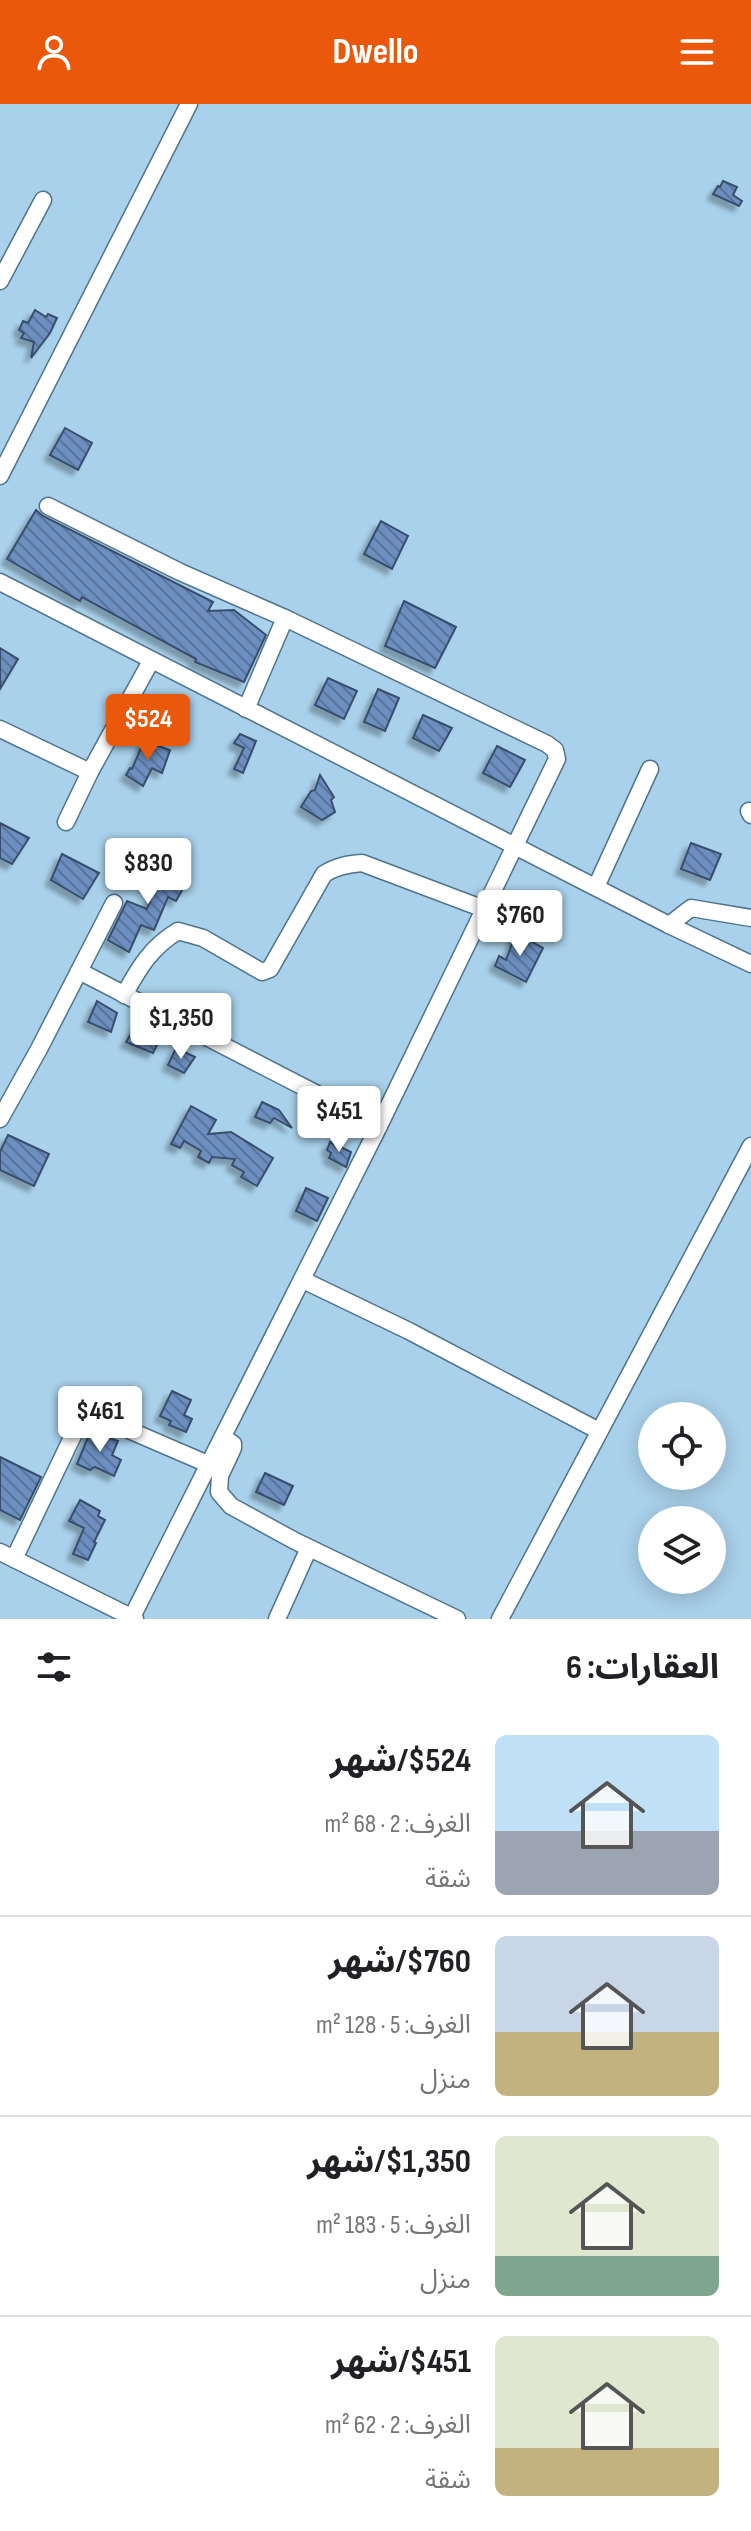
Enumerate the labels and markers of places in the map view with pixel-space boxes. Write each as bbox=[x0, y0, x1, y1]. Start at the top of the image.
pin: $524 bbox=[101, 694, 195, 762]
pin: $830 bbox=[101, 838, 195, 906]
pin: $760 bbox=[473, 890, 567, 958]
pin: $1,350 bbox=[116, 993, 246, 1061]
pin: $451 bbox=[292, 1086, 386, 1154]
pin: $461 bbox=[53, 1386, 147, 1454]

